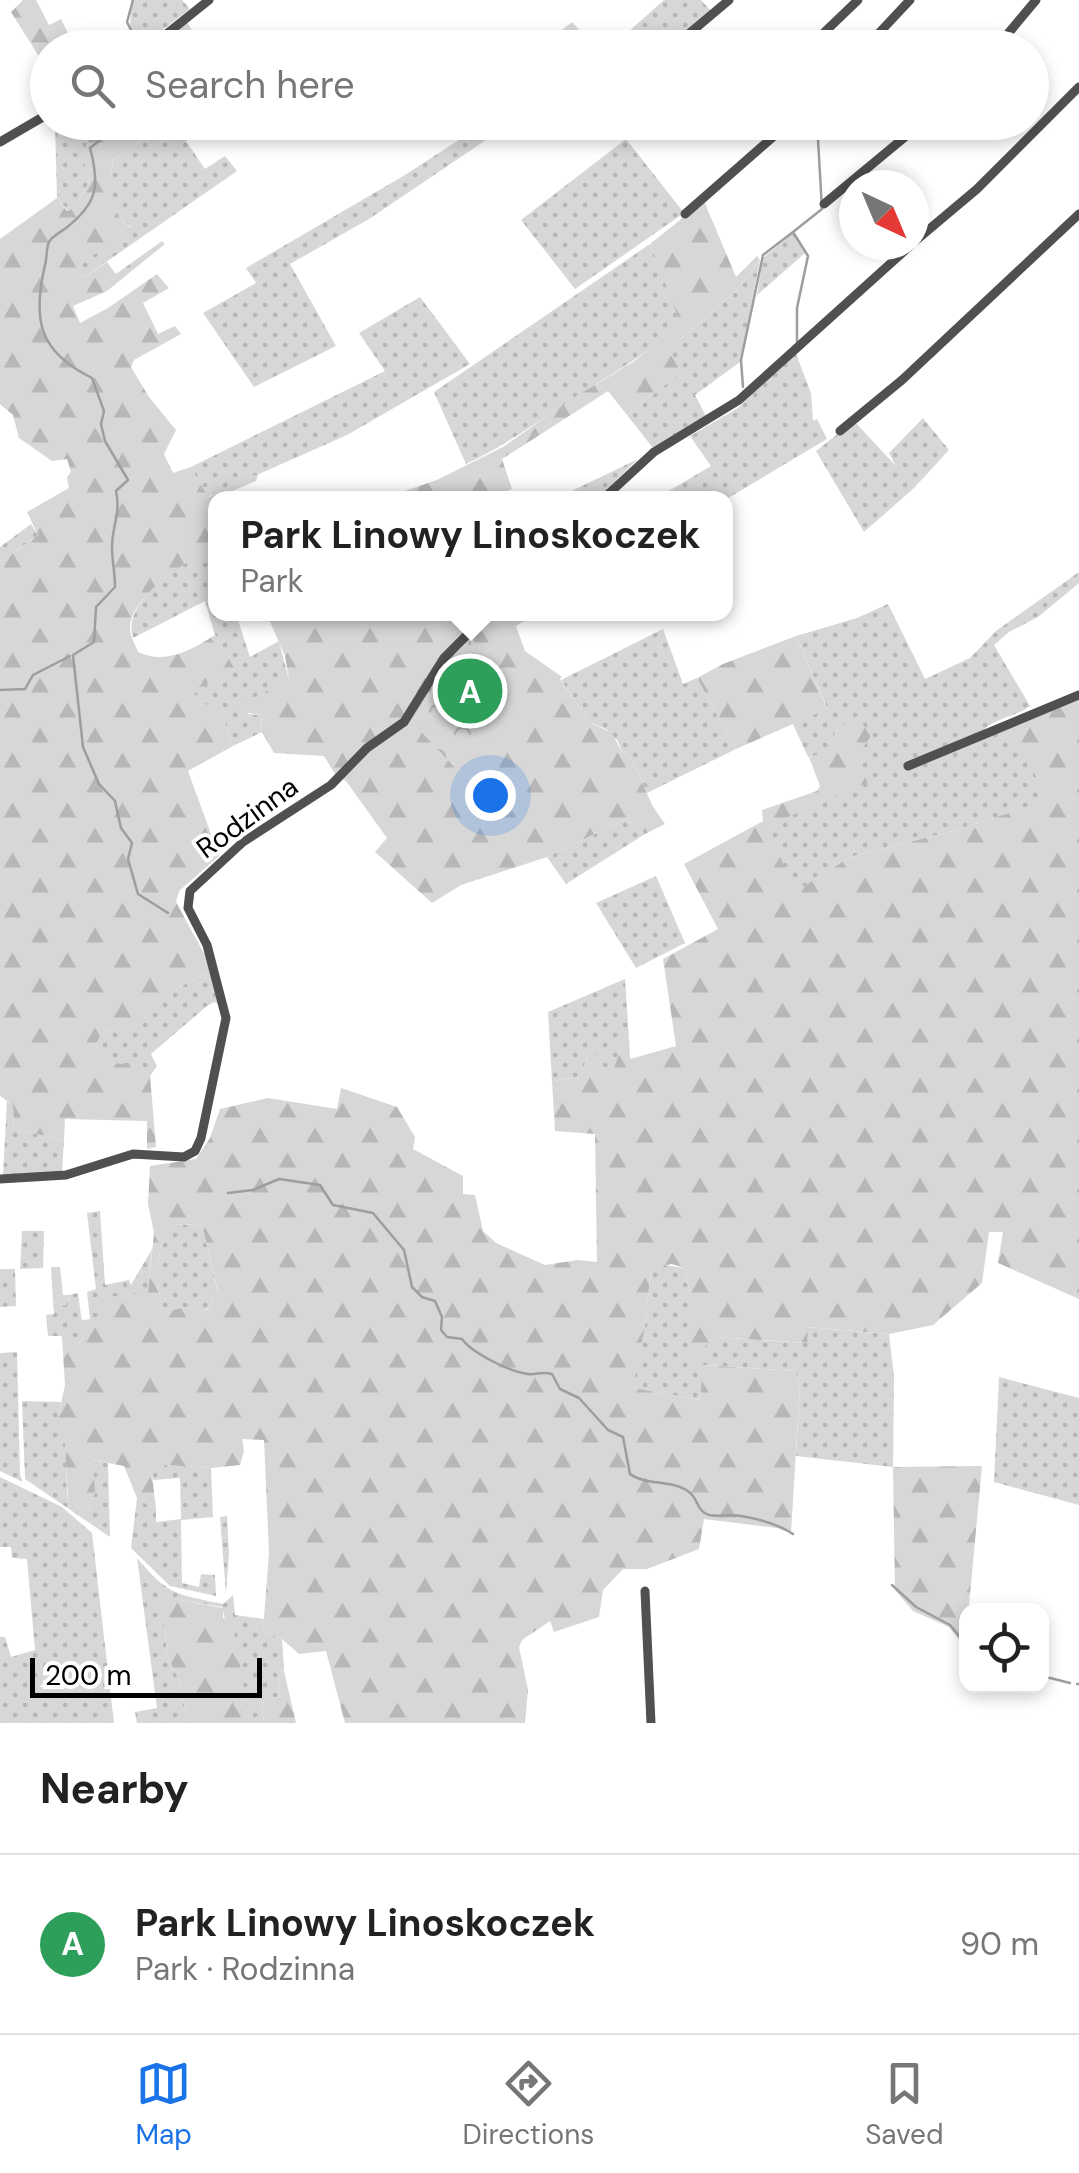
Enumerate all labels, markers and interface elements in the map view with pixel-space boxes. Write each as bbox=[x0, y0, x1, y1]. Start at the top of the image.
search box bbox=[30, 30, 1049, 140]
icon: search bbox=[65, 58, 120, 113]
text: Search here bbox=[145, 60, 355, 110]
north arrow bbox=[839, 170, 929, 260]
popup bbox=[208, 491, 733, 621]
text: Park Linowy Linoskoczek bbox=[241, 510, 700, 560]
text: Park bbox=[241, 560, 304, 602]
pin: A bbox=[438, 654, 502, 728]
street label: Rodzinna bbox=[189, 768, 305, 867]
your location bbox=[465, 770, 516, 821]
map controls bbox=[959, 1603, 1049, 1693]
button: locate bbox=[959, 1603, 1049, 1693]
scale bar bbox=[30, 1653, 262, 1698]
text: 200 m bbox=[45, 1657, 132, 1694]
text: Nearby bbox=[40, 1761, 189, 1816]
text: Park Linowy Linoskoczek bbox=[135, 1898, 595, 1948]
text: A bbox=[61, 1923, 84, 1965]
text: 90 m bbox=[960, 1923, 1039, 1965]
text: Park · Rodzinna bbox=[135, 1948, 355, 1990]
tab: Map bbox=[135, 2056, 192, 2153]
tab: Directions bbox=[463, 2056, 594, 2153]
tab: Saved bbox=[865, 2056, 944, 2153]

